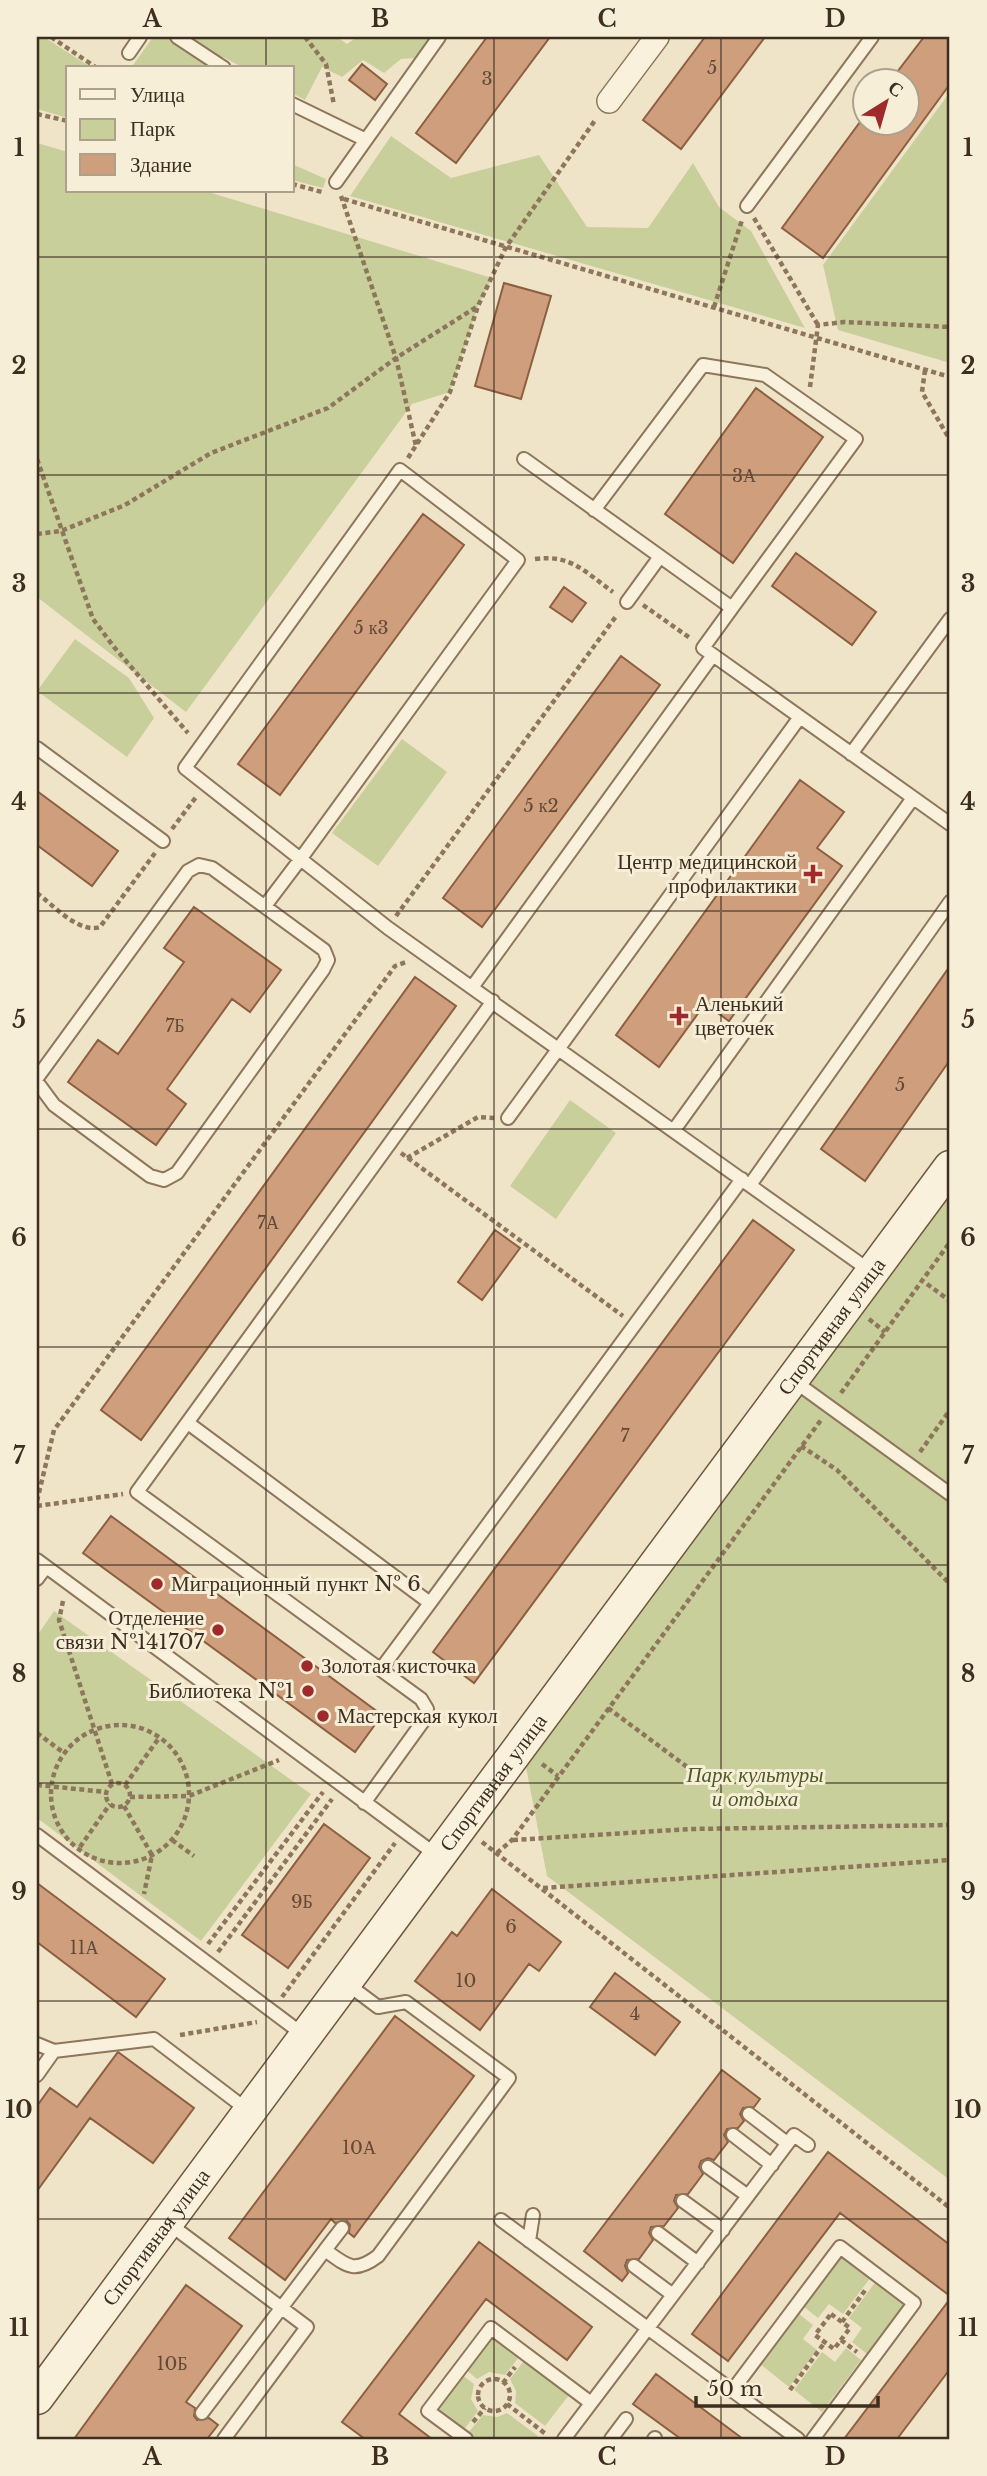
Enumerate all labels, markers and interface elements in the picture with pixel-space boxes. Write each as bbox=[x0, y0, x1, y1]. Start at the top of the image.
text: A bbox=[142, 5, 163, 33]
text: B bbox=[371, 5, 389, 33]
text: C bbox=[598, 5, 616, 33]
text: D bbox=[824, 5, 846, 33]
house number: 5 bbox=[707, 57, 717, 79]
legend bbox=[66, 66, 294, 192]
north arrow bbox=[850, 66, 920, 136]
house number: 3 bbox=[481, 68, 493, 90]
text: С bbox=[884, 76, 908, 102]
text: Улица bbox=[130, 82, 185, 108]
text: Парк bbox=[130, 116, 176, 142]
text: 1 bbox=[14, 134, 24, 162]
text: 1 bbox=[963, 134, 973, 162]
text: Здание bbox=[130, 152, 192, 178]
text: 2 bbox=[12, 352, 26, 380]
text: 2 bbox=[961, 352, 975, 380]
house number: 3А bbox=[732, 465, 756, 487]
text: 3 bbox=[12, 570, 26, 598]
text: 3 bbox=[961, 570, 975, 598]
house number: 5 к3 bbox=[353, 617, 389, 639]
text: 4 bbox=[11, 788, 27, 816]
text: 4 bbox=[960, 788, 976, 816]
house number: 5 к2 bbox=[523, 795, 559, 817]
place label: Центр медицинской профилактики bbox=[617, 849, 797, 899]
marker: Центр медицинской профилактики bbox=[803, 864, 823, 884]
place label: Аленький цветочек bbox=[695, 991, 783, 1041]
text: 5 bbox=[12, 1006, 26, 1034]
marker: Аленький цветочек bbox=[669, 1006, 689, 1026]
text: 5 bbox=[961, 1006, 975, 1034]
house number: 7Б bbox=[165, 1015, 185, 1037]
house number: 5 bbox=[895, 1074, 905, 1096]
house number: 7А bbox=[257, 1212, 279, 1234]
text: 6 bbox=[11, 1224, 27, 1252]
text: 6 bbox=[960, 1224, 976, 1252]
street label: Спортивная улица bbox=[772, 1252, 892, 1400]
house number: 7 bbox=[620, 1425, 630, 1447]
text: 7 bbox=[13, 1442, 26, 1470]
text: 7 bbox=[962, 1442, 975, 1470]
place label: Миграционный пункт № 6 bbox=[171, 1571, 421, 1597]
marker: Миграционный пункт № 6 bbox=[149, 1576, 165, 1592]
place label: Отделение связи №141707 bbox=[56, 1605, 204, 1655]
marker: Отделение связи №141707 bbox=[210, 1622, 226, 1638]
place label: Золотая кисточка bbox=[321, 1653, 477, 1679]
marker: Золотая кисточка bbox=[299, 1658, 315, 1674]
text: 8 bbox=[12, 1660, 26, 1688]
text: 8 bbox=[961, 1660, 975, 1688]
place label: Библиотека №1 bbox=[149, 1678, 294, 1704]
marker: Библиотека №1 bbox=[300, 1683, 316, 1699]
place label: Мастерская кукол bbox=[337, 1703, 498, 1729]
marker: Мастерская кукол bbox=[315, 1708, 331, 1724]
street label: Спортивная улица bbox=[434, 1708, 553, 1857]
park label: Парк культуры и отдыха bbox=[685, 1762, 824, 1812]
text: 9 bbox=[11, 1878, 27, 1906]
text: 9 bbox=[960, 1878, 976, 1906]
house number: 9Б bbox=[291, 1891, 313, 1913]
house number: 6 bbox=[505, 1916, 517, 1938]
house number: 11А bbox=[69, 1937, 99, 1959]
house number: 10 bbox=[456, 1970, 476, 1992]
house number: 4 bbox=[630, 2003, 640, 2025]
text: 10 bbox=[5, 2096, 33, 2124]
text: 10 bbox=[954, 2096, 982, 2124]
house number: 10А bbox=[342, 2137, 376, 2159]
street label: Спортивная улица bbox=[97, 2163, 216, 2311]
text: 11 bbox=[9, 2314, 29, 2342]
text: 11 bbox=[958, 2314, 978, 2342]
house number: 10Б bbox=[156, 2353, 188, 2375]
scale bar bbox=[696, 2364, 878, 2408]
text: 50 m bbox=[707, 2376, 763, 2402]
text: A bbox=[142, 2443, 163, 2471]
text: B bbox=[371, 2443, 389, 2471]
text: C bbox=[598, 2443, 616, 2471]
text: D bbox=[824, 2443, 846, 2471]

